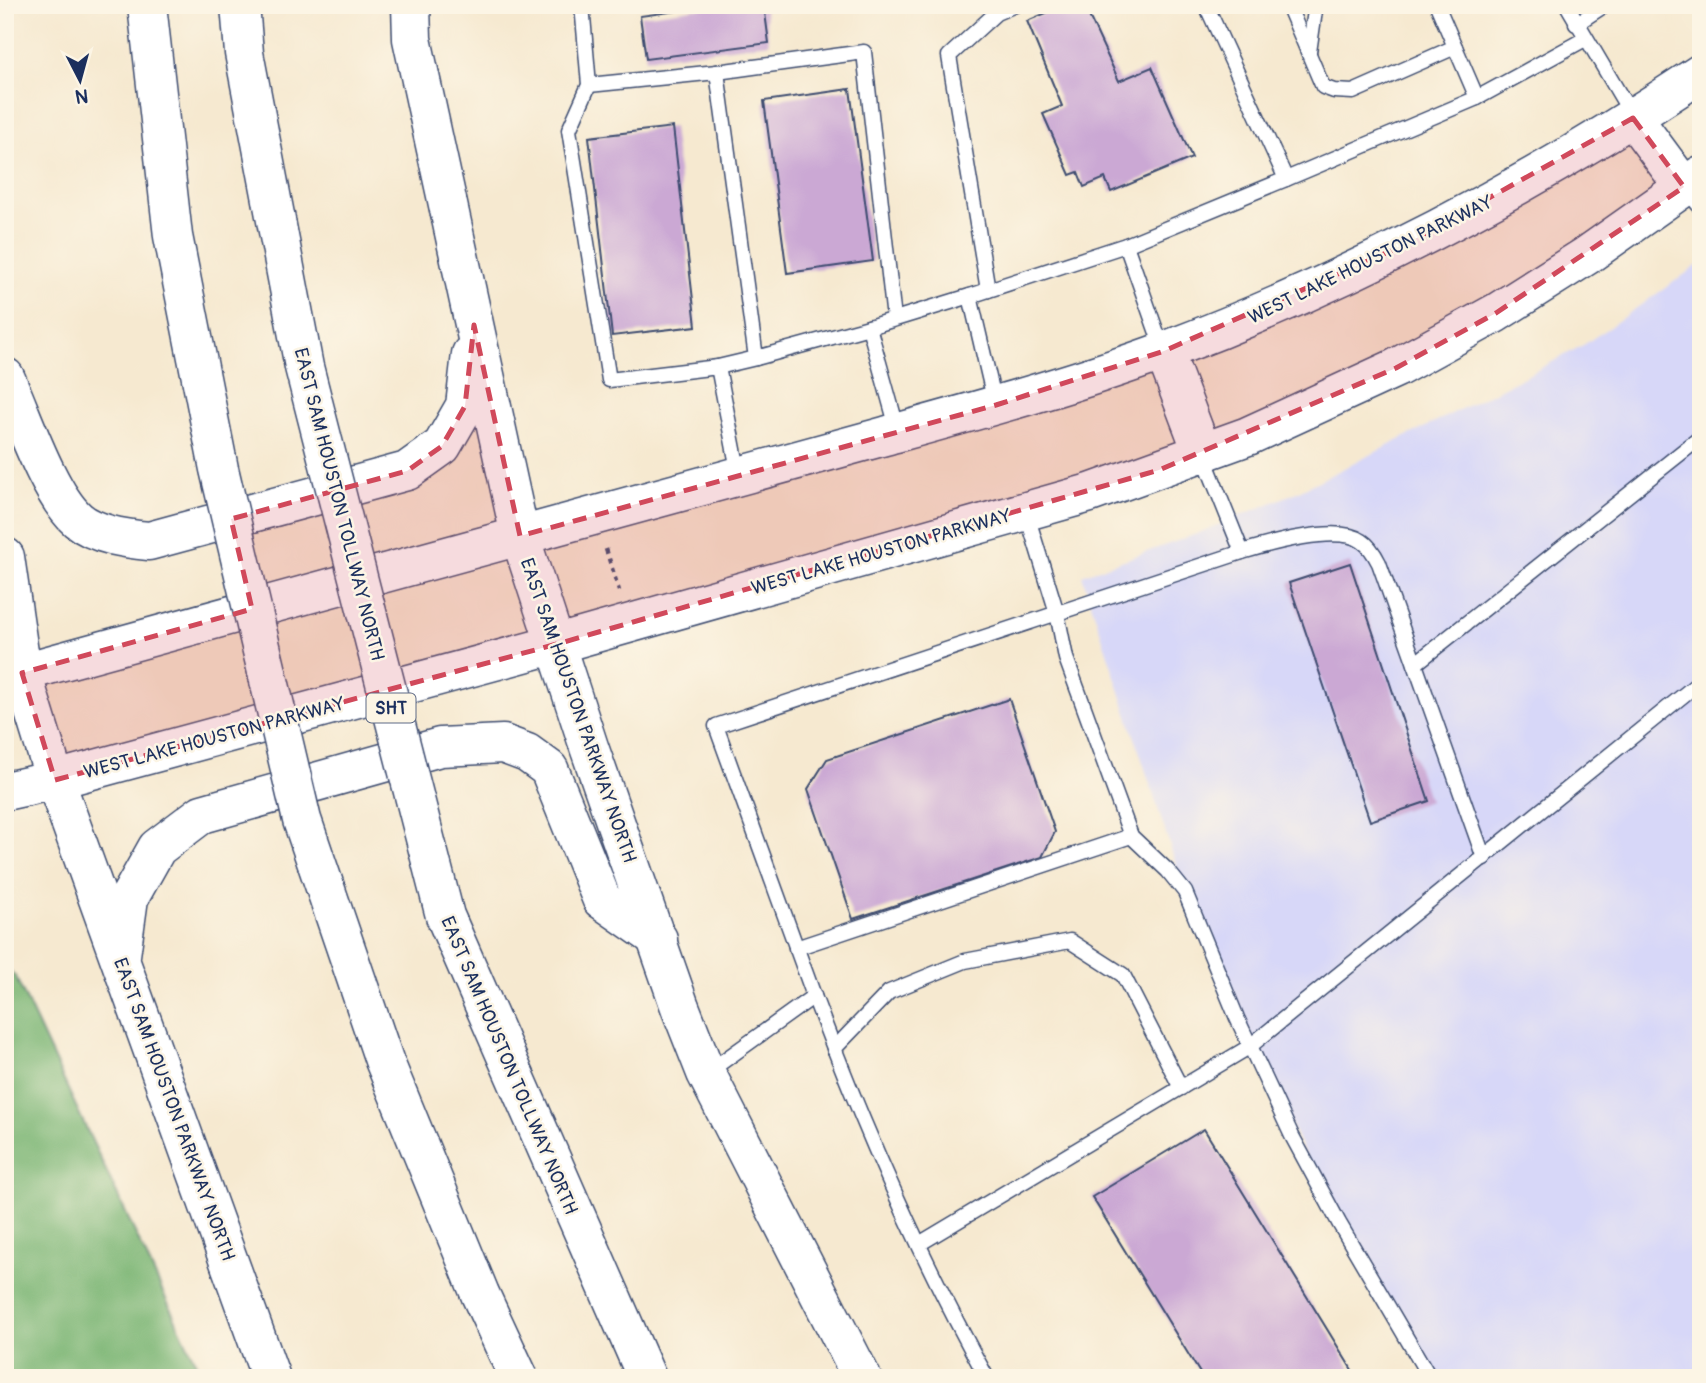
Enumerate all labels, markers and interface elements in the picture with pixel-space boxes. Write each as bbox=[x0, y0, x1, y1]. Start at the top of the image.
north arrow bbox=[46, 46, 116, 116]
text: N bbox=[74, 83, 89, 109]
street label: WEST LAKE HOUSTON PARKWAY bbox=[1244, 190, 1497, 330]
street label: EAST SAM HOUSTON TOLLWAY NORTH bbox=[288, 345, 390, 663]
street label: WEST LAKE HOUSTON PARKWAY bbox=[749, 503, 1014, 601]
street label: EAST SAM HOUSTON PARKWAY NORTH bbox=[514, 555, 642, 866]
street label: WEST LAKE HOUSTON PARKWAY bbox=[81, 692, 347, 784]
road number: SHT bbox=[366, 694, 416, 722]
street label: EAST SAM HOUSTON TOLLWAY NORTH bbox=[435, 913, 583, 1218]
street label: EAST SAM HOUSTON PARKWAY NORTH bbox=[108, 955, 240, 1264]

